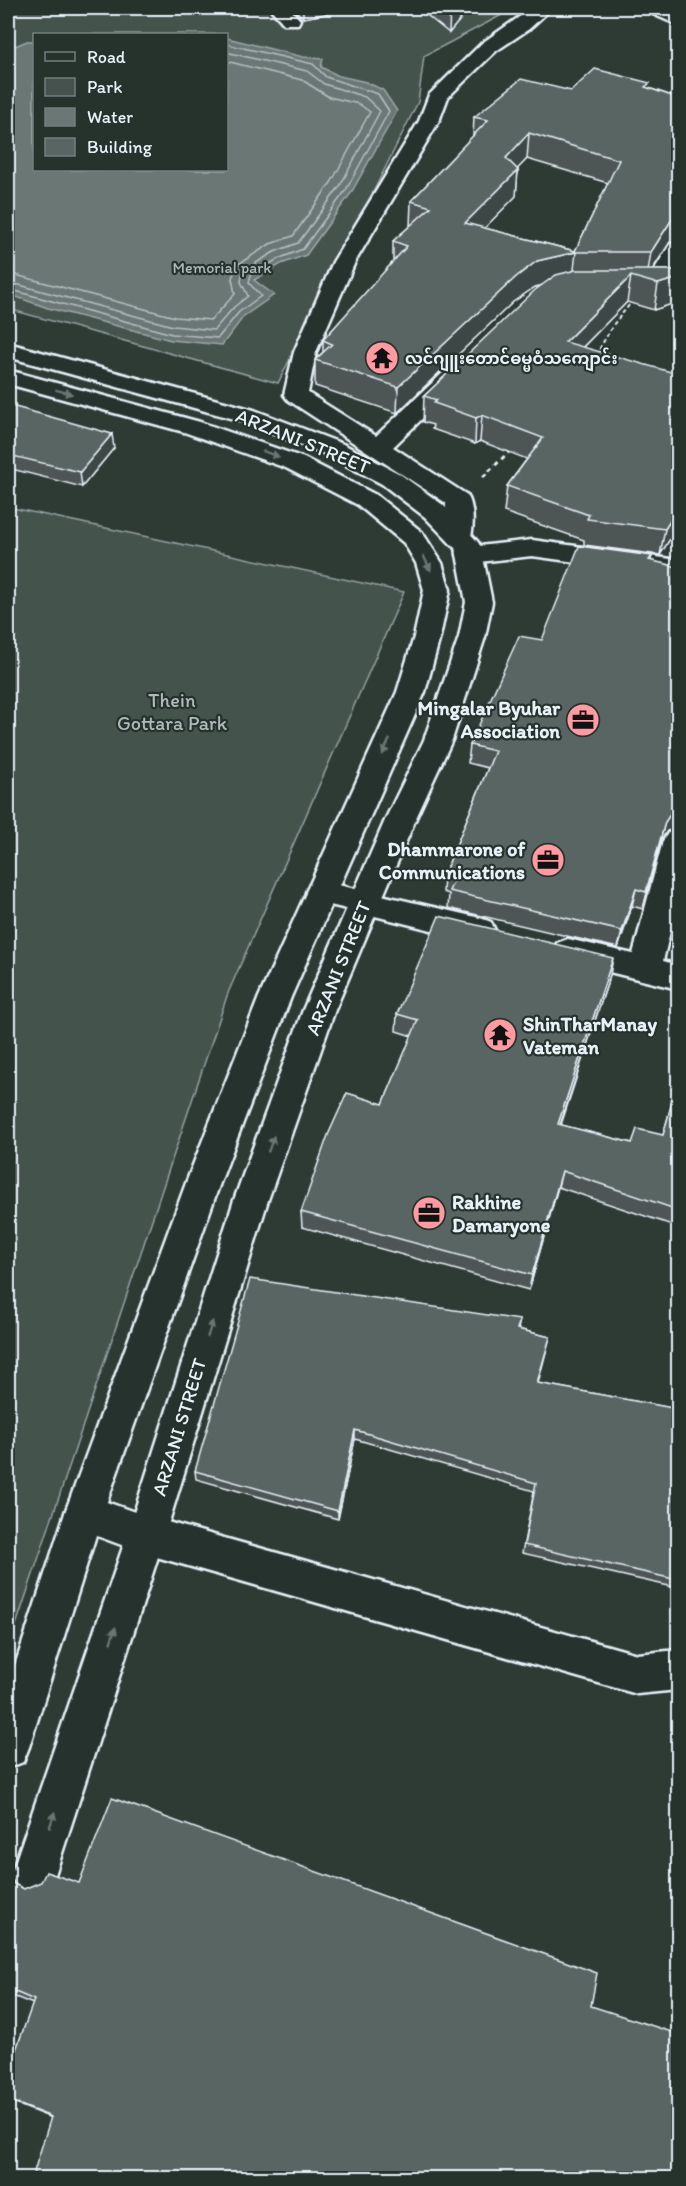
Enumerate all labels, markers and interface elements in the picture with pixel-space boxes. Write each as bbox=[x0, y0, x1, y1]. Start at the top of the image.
legend bbox=[33, 33, 228, 171]
text: Road bbox=[87, 46, 126, 68]
text: Park bbox=[87, 76, 122, 98]
text: Water bbox=[87, 106, 133, 128]
text: Building bbox=[87, 136, 153, 158]
park label: Memorial park bbox=[173, 258, 272, 277]
temple icon: လင်ဂျူးတောင်ဓမ္မဝံသကျောင်း bbox=[364, 340, 400, 376]
place label: လင်ဂျူးတောင်ဓမ္မဝံသကျောင်း bbox=[405, 347, 618, 372]
one-way arrow bbox=[55, 388, 73, 397]
street label: ARZANI STREET bbox=[232, 403, 374, 479]
one-way arrow bbox=[262, 449, 280, 459]
one-way arrow bbox=[423, 554, 432, 571]
park label: Thein Gottara Park bbox=[117, 688, 228, 735]
place label: Mingalar Byuhar Association bbox=[418, 696, 561, 743]
office icon: Mingalar Byuhar Association bbox=[565, 702, 601, 738]
one-way arrow bbox=[381, 738, 391, 756]
place label: Dhammarone of Communications bbox=[379, 837, 525, 884]
office icon: Dhammarone of Communications bbox=[530, 842, 566, 878]
street label: ARZANI STREET bbox=[300, 897, 376, 1039]
place label: ShinTharManay Vateman bbox=[523, 1012, 657, 1059]
temple icon: ShinTharManay Vateman bbox=[482, 1017, 518, 1053]
one-way arrow bbox=[266, 1134, 276, 1152]
place label: Rakhine Damaryone bbox=[452, 1190, 551, 1238]
office icon: Rakhine Damaryone bbox=[411, 1195, 447, 1231]
one-way arrow bbox=[205, 1320, 215, 1338]
street label: ARZANI STREET bbox=[147, 1355, 211, 1499]
one-way arrow bbox=[109, 1626, 118, 1644]
one-way arrow bbox=[48, 1811, 57, 1829]

